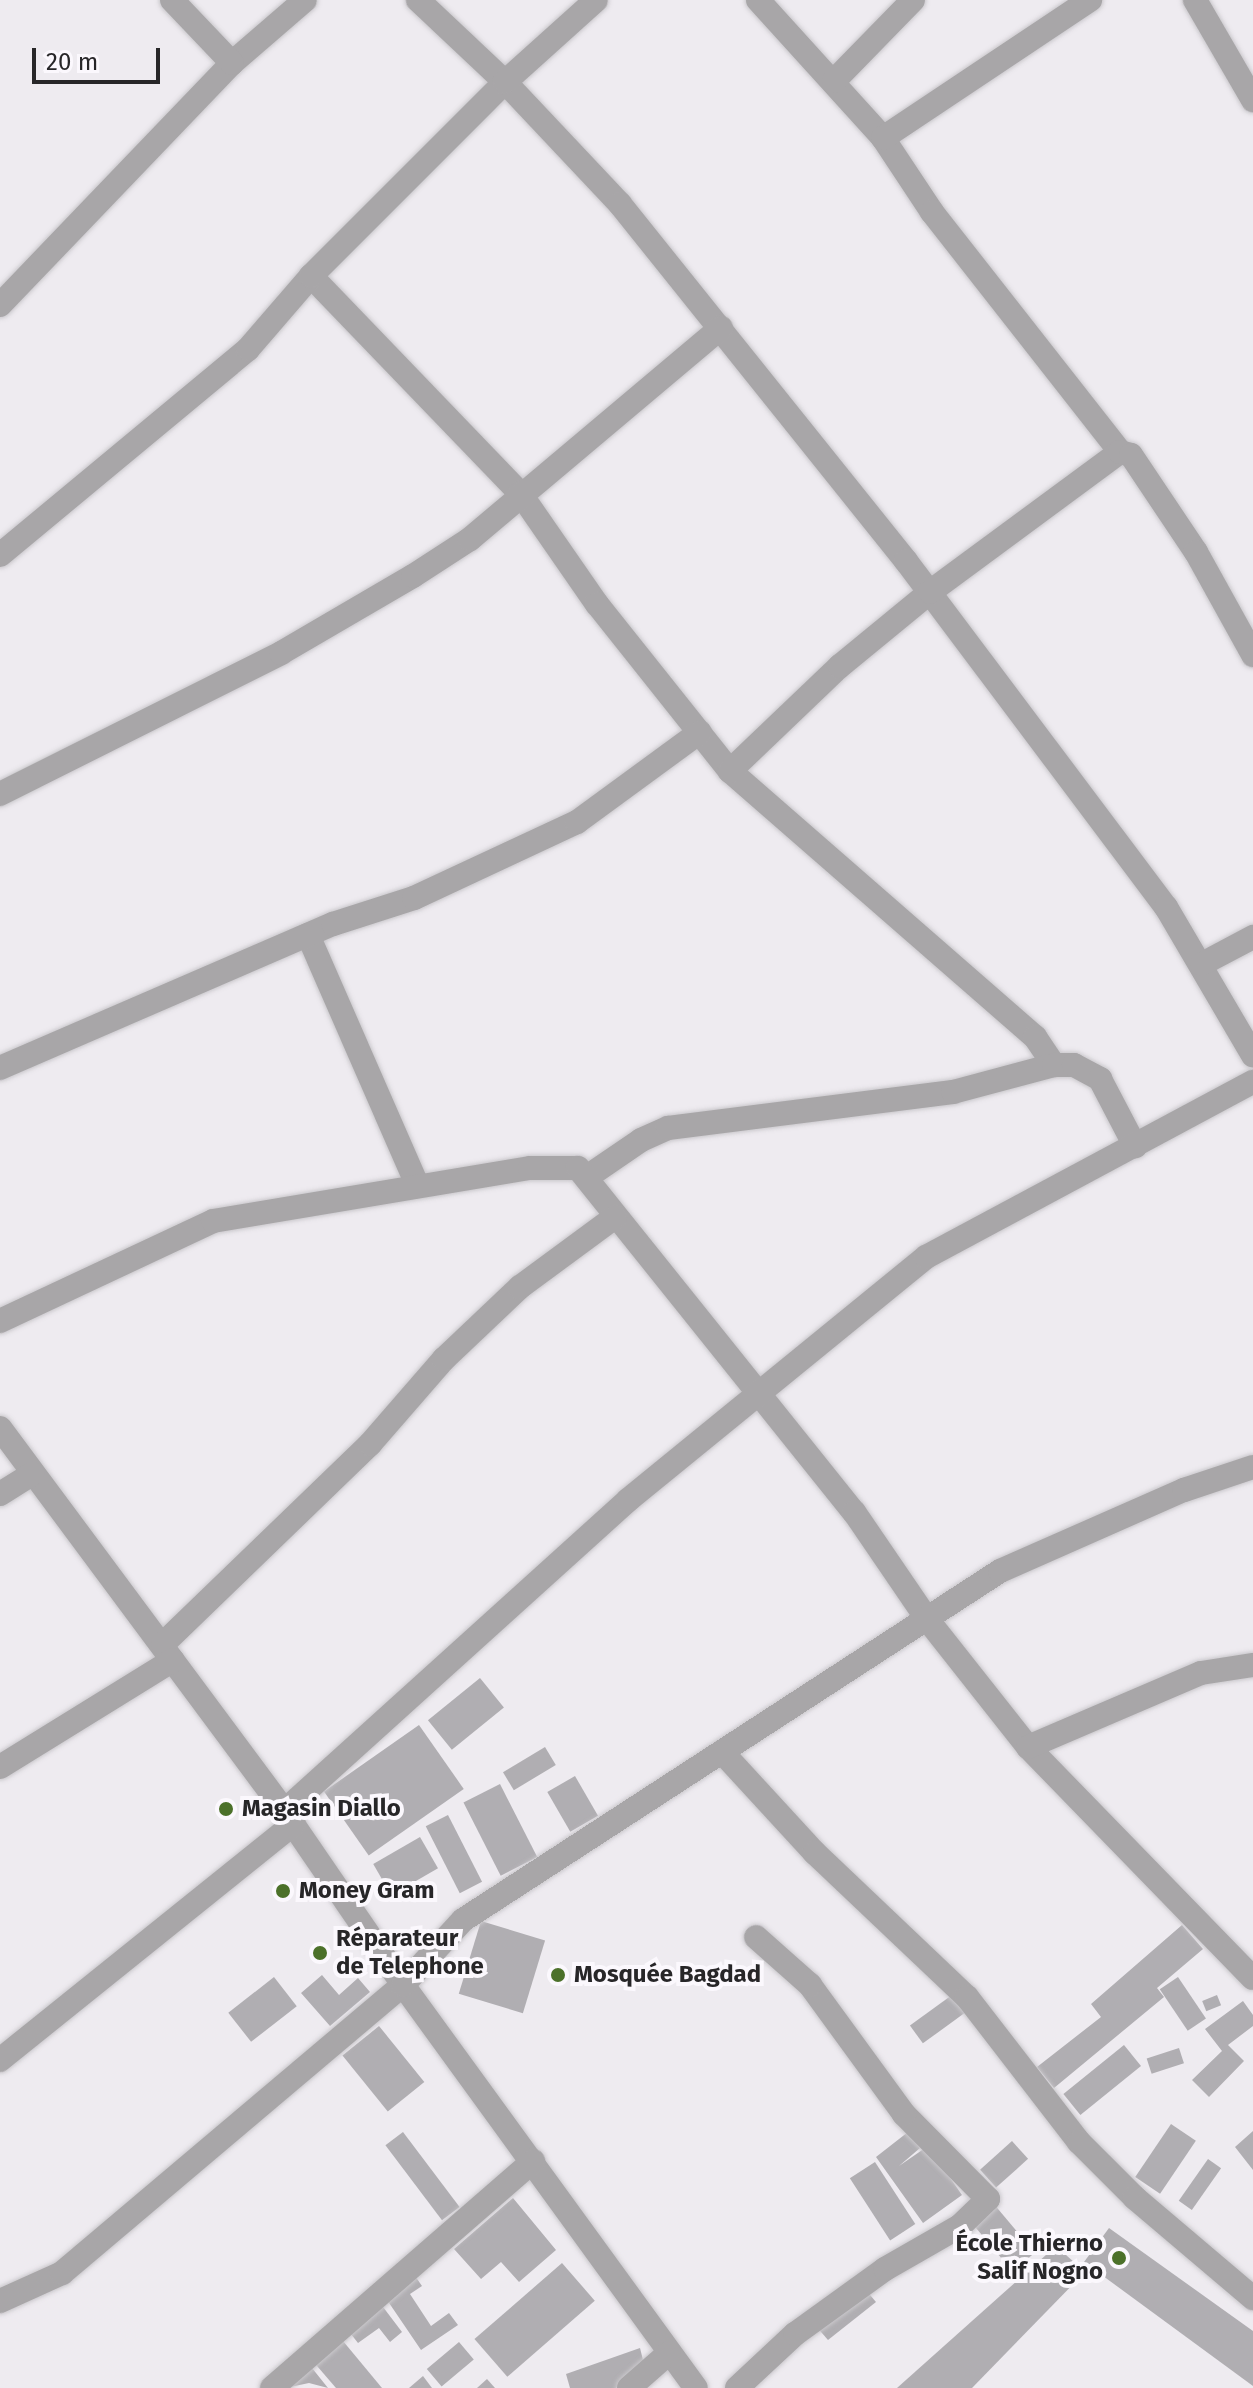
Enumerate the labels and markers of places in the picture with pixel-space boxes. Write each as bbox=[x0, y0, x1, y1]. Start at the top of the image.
place label: Magasin Diallo bbox=[242, 1795, 401, 1823]
marker: Magasin Diallo bbox=[217, 1800, 235, 1818]
place label: Money Gram bbox=[299, 1877, 435, 1905]
marker: Money Gram bbox=[274, 1882, 292, 1900]
place label: Réparateur de Telephone bbox=[336, 1925, 484, 1981]
marker: Réparateur de Telephone bbox=[311, 1944, 329, 1962]
place label: Mosquée Bagdad bbox=[574, 1961, 761, 1989]
marker: Mosquée Bagdad bbox=[549, 1966, 567, 1984]
place label: École Thierno Salif Nogno bbox=[956, 2230, 1103, 2286]
marker: École Thierno Salif Nogno bbox=[1110, 2249, 1128, 2267]

